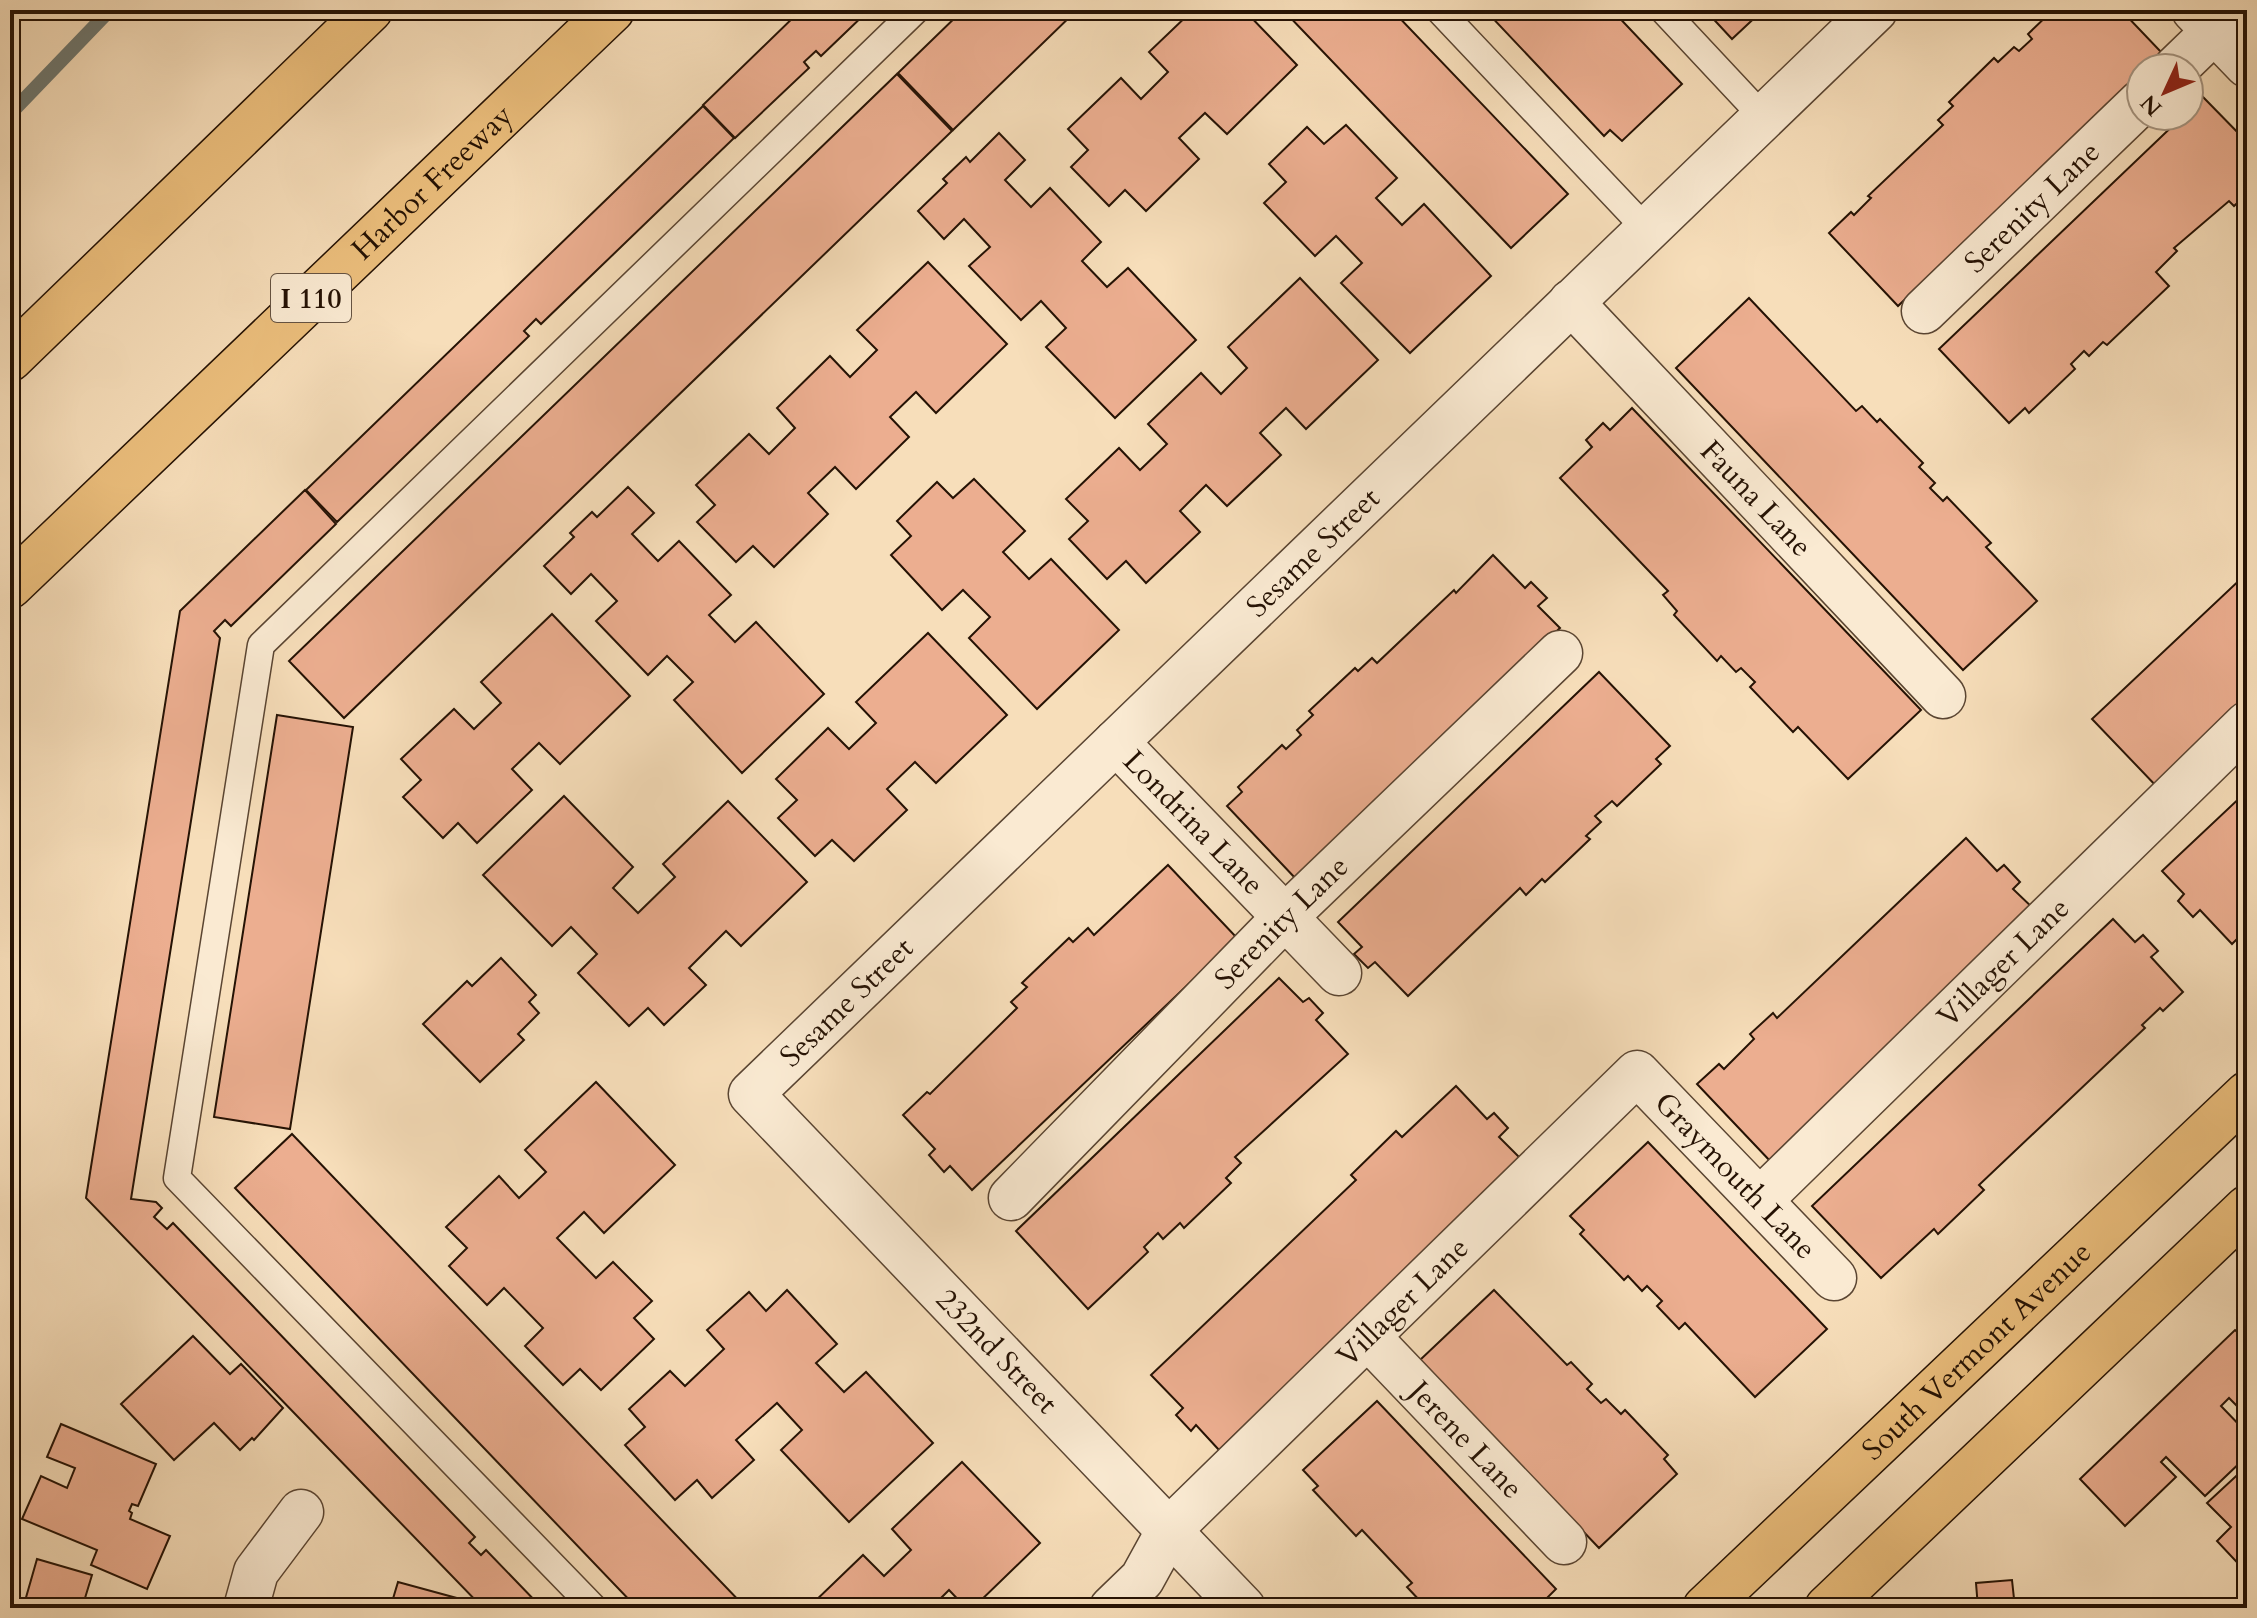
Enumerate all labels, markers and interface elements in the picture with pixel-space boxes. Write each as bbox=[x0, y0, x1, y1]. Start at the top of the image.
north arrow bbox=[2125, 52, 2205, 132]
text: N bbox=[2134, 88, 2169, 122]
street label: Harbor Freeway bbox=[343, 96, 522, 270]
street label: Serenity Lane bbox=[1956, 132, 2109, 282]
road number: I 110 bbox=[271, 274, 351, 322]
street label: Fauna Lane bbox=[1691, 431, 1821, 566]
street label: Sesame Street bbox=[1237, 478, 1389, 627]
street label: Londrina Lane bbox=[1114, 742, 1273, 904]
street label: Serenity Lane bbox=[1205, 847, 1358, 999]
street label: Villager Lane bbox=[1928, 889, 2079, 1037]
street label: Sesame Street bbox=[771, 928, 923, 1076]
street label: Graymouth Lane bbox=[1645, 1083, 1825, 1268]
street label: Villager Lane bbox=[1328, 1228, 1478, 1376]
street label: South Vermont Avenue bbox=[1853, 1232, 2100, 1470]
street label: 232nd Street bbox=[927, 1280, 1067, 1423]
street label: Jerene Lane bbox=[1397, 1369, 1532, 1508]

